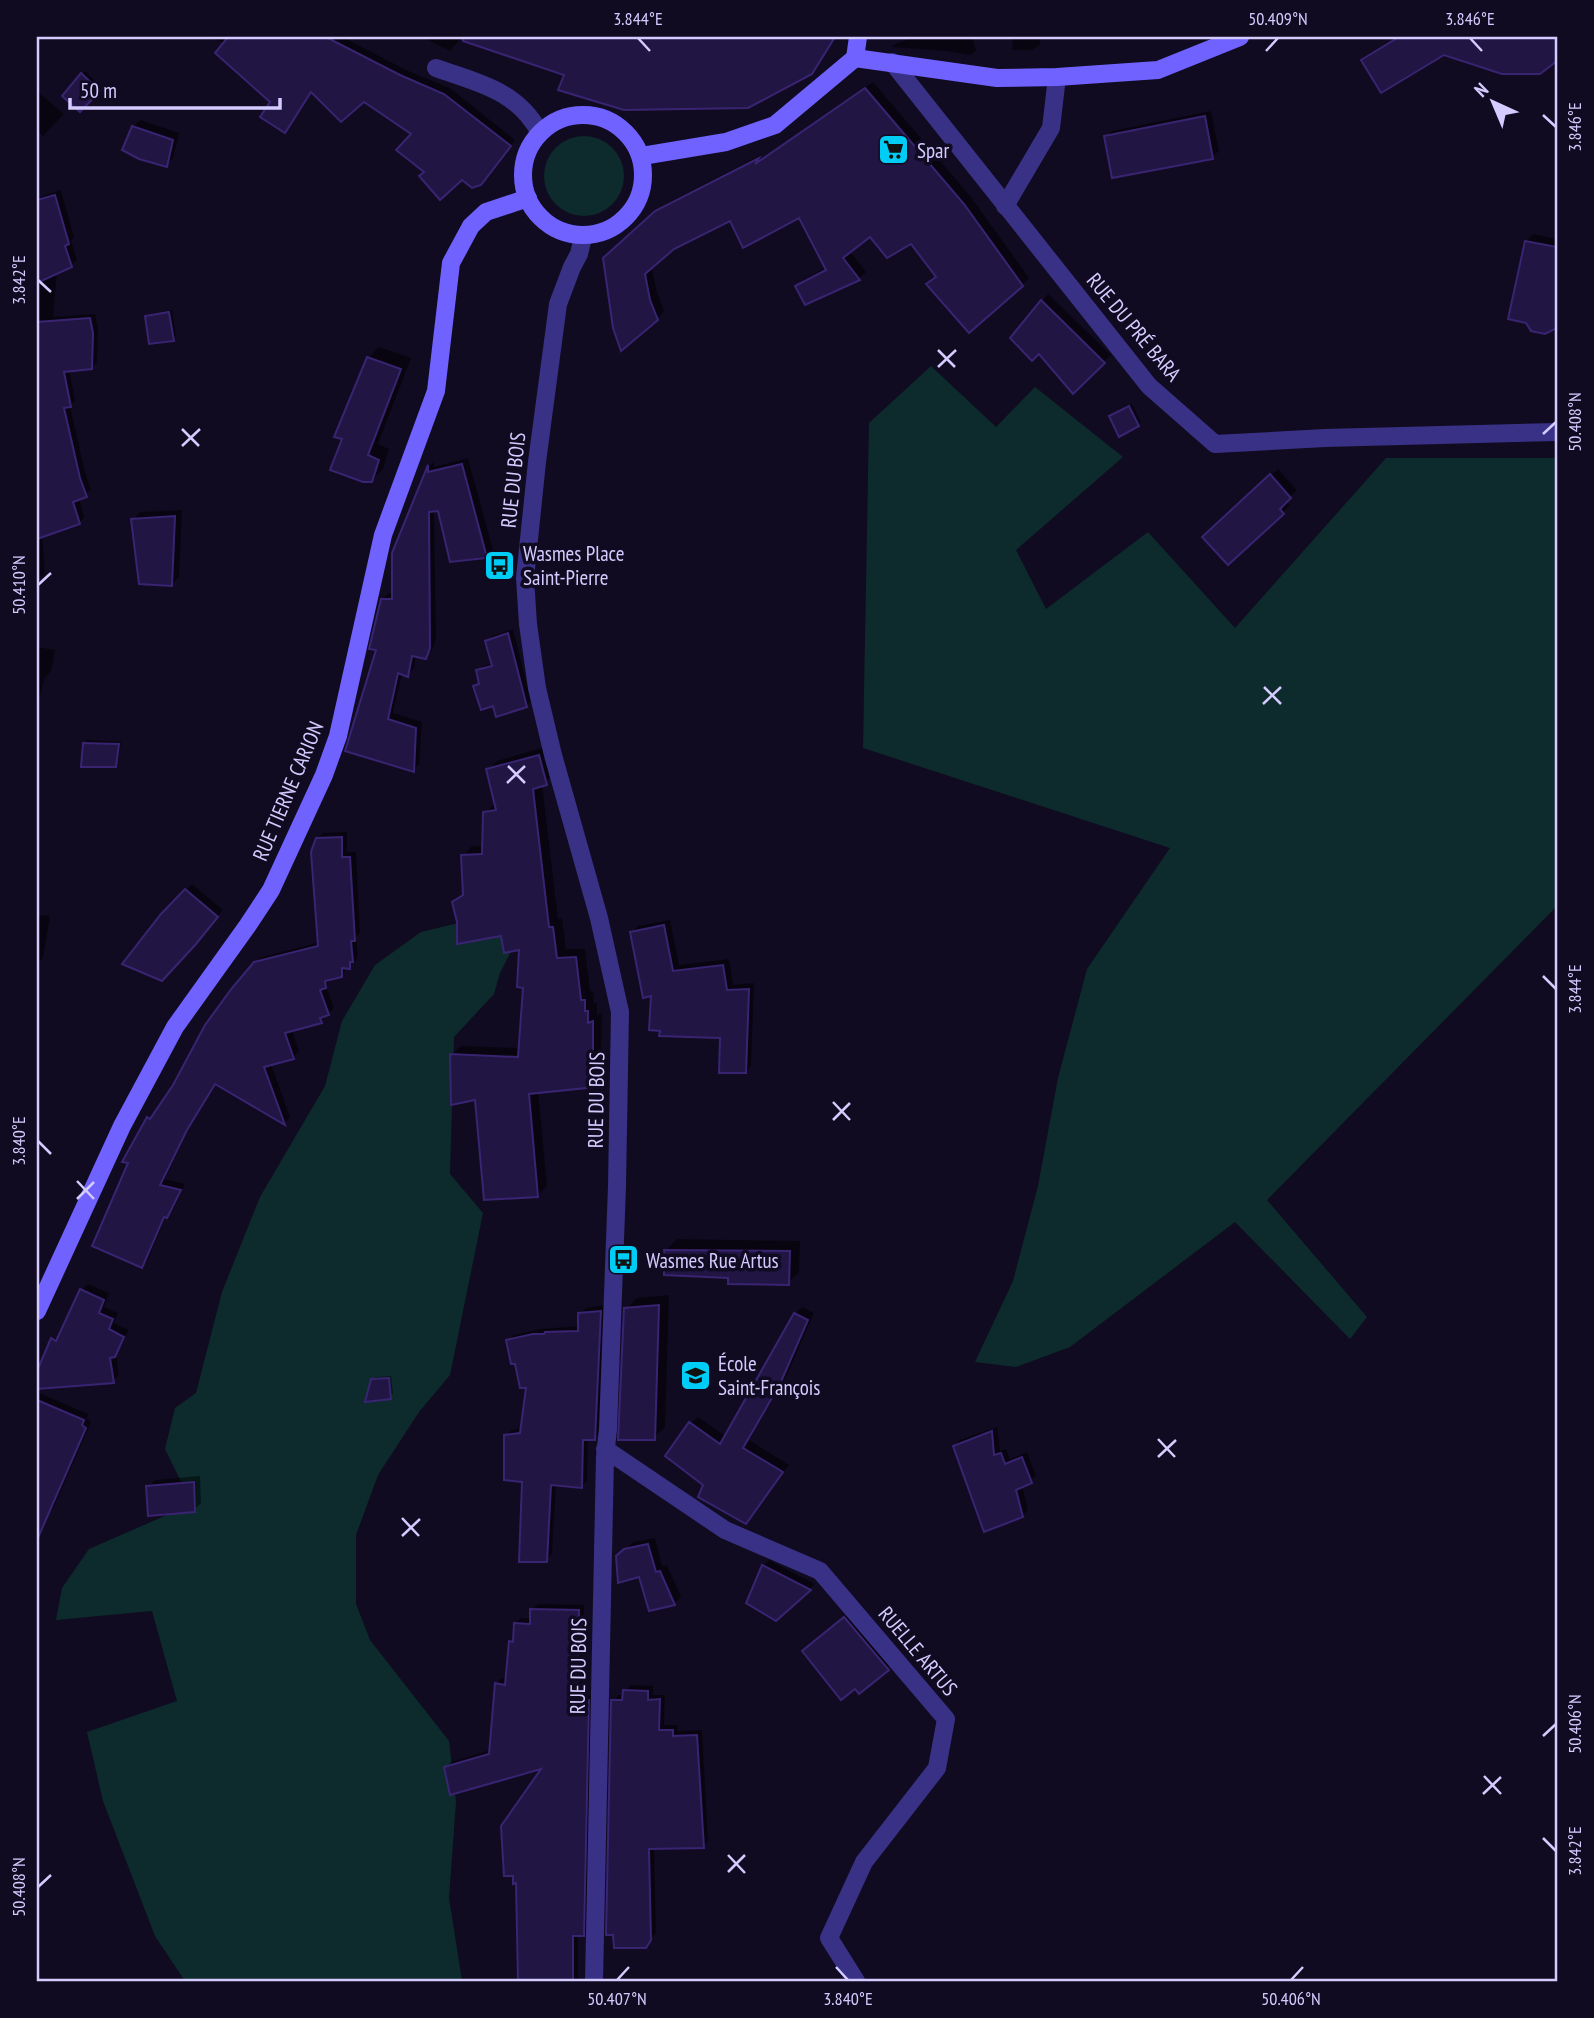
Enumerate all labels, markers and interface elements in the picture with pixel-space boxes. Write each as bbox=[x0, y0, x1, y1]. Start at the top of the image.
text: 3.844°E bbox=[613, 7, 663, 30]
text: 50.409°N bbox=[1248, 7, 1308, 30]
text: 3.846°E bbox=[1445, 7, 1495, 30]
scale bar bbox=[70, 66, 280, 110]
north arrow bbox=[1458, 66, 1528, 136]
text: 50 m bbox=[80, 77, 117, 104]
text: N bbox=[1469, 78, 1493, 102]
text: 3.846°E bbox=[1563, 102, 1586, 152]
supermarket icon: Spar bbox=[877, 133, 911, 167]
place label: Spar bbox=[917, 137, 950, 164]
text: 3.842°E bbox=[7, 255, 30, 305]
street label: RUE DU PRÉ BARA bbox=[1081, 267, 1187, 387]
text: 50.408°N bbox=[1563, 392, 1586, 452]
street label: RUE DU BOIS bbox=[495, 431, 531, 529]
place label: Wasmes Place Saint-Pierre bbox=[523, 540, 624, 591]
bus stop icon: Wasmes Place Saint-Pierre bbox=[483, 548, 517, 582]
text: 50.410°N bbox=[7, 555, 30, 615]
street label: RUE TIERNE CARION bbox=[246, 717, 330, 865]
text: 3.844°E bbox=[1563, 964, 1586, 1014]
street label: RUE DU BOIS bbox=[582, 1052, 610, 1148]
text: 3.840°E bbox=[7, 1116, 30, 1166]
bus stop icon: Wasmes Rue Artus bbox=[606, 1243, 640, 1277]
place label: Wasmes Rue Artus bbox=[646, 1247, 779, 1274]
place label: École Saint-François bbox=[718, 1350, 820, 1401]
school or university icon: École Saint-François bbox=[678, 1358, 712, 1392]
street label: RUELLE ARTUS bbox=[873, 1601, 963, 1701]
street label: RUE DU BOIS bbox=[564, 1618, 592, 1714]
text: 50.406°N bbox=[1563, 1694, 1586, 1754]
text: 3.842°E bbox=[1563, 1826, 1586, 1876]
text: 50.408°N bbox=[7, 1857, 30, 1917]
text: 50.407°N bbox=[587, 1987, 647, 2010]
text: 3.840°E bbox=[823, 1987, 873, 2010]
text: 50.406°N bbox=[1261, 1987, 1321, 2010]

